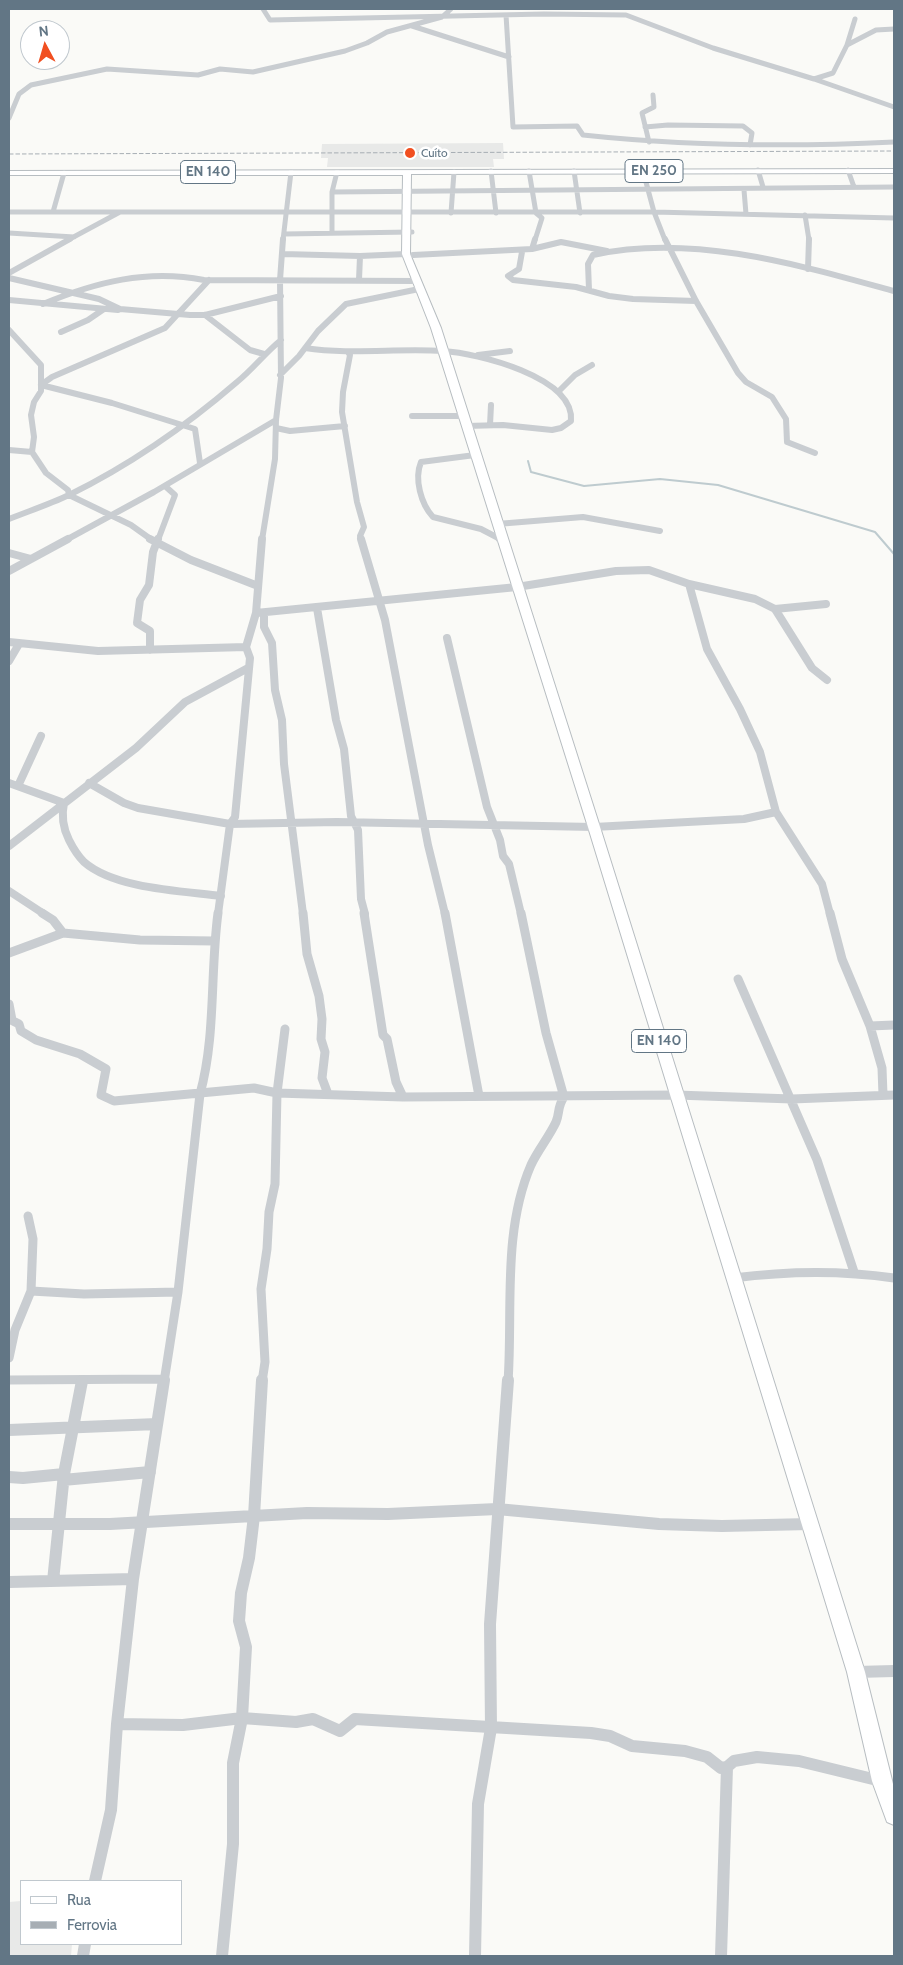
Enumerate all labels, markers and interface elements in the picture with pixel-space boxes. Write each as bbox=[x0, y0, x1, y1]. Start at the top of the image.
north arrow bbox=[20, 20, 70, 70]
text: N bbox=[38, 22, 49, 41]
marker: Cuíto bbox=[403, 146, 417, 160]
place label: Cuíto bbox=[421, 146, 448, 160]
road number: EN 140 bbox=[180, 160, 236, 183]
road number: EN 250 bbox=[625, 160, 683, 182]
road number: EN 140 bbox=[632, 1030, 686, 1052]
legend bbox=[20, 1880, 182, 1945]
text: Rua bbox=[67, 1891, 91, 1909]
text: Ferrovia bbox=[67, 1916, 117, 1934]

